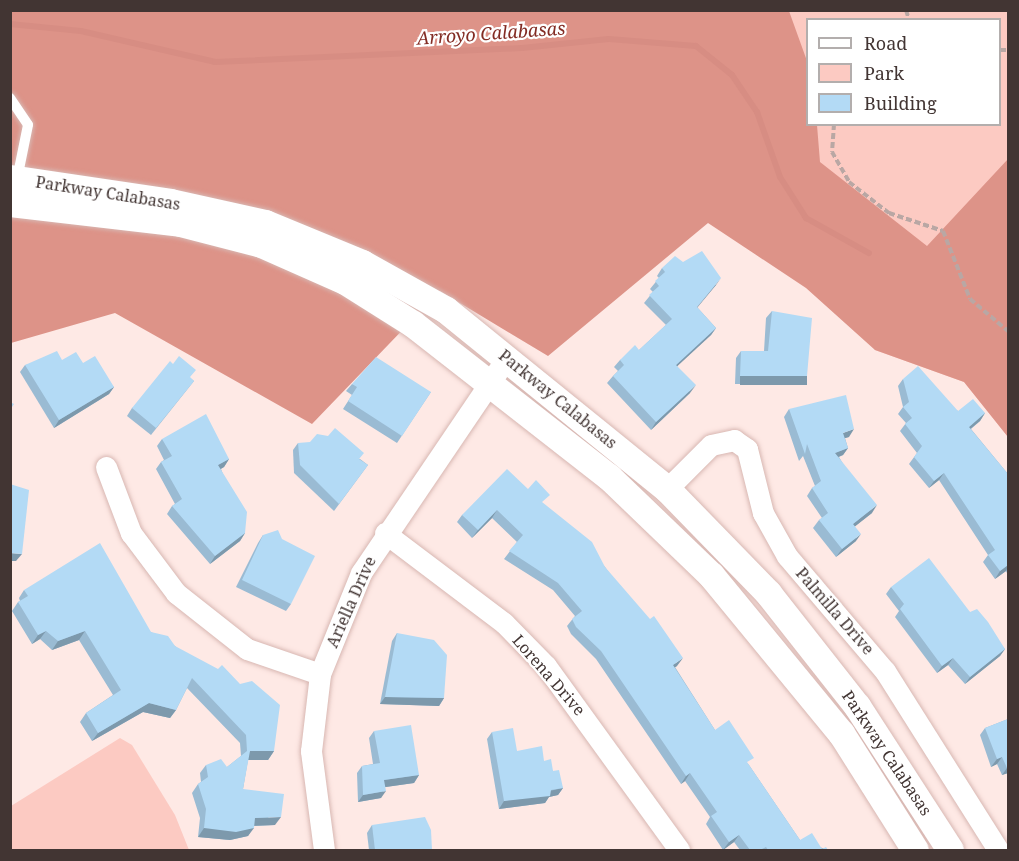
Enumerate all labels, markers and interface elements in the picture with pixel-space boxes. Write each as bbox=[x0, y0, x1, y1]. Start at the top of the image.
water label: Arroyo Calabasas bbox=[416, 17, 566, 49]
legend bbox=[806, 18, 1001, 126]
text: Road bbox=[864, 31, 907, 55]
text: Park bbox=[864, 61, 904, 85]
text: Building bbox=[864, 91, 937, 115]
street label: Parkway Calabasas bbox=[34, 172, 182, 214]
street label: Parkway Calabasas bbox=[495, 345, 621, 453]
street label: Ariella Drive bbox=[322, 553, 380, 651]
street label: Palmilla Drive bbox=[792, 564, 878, 658]
street label: Lorena Drive bbox=[509, 631, 589, 719]
street label: Parkway Calabasas bbox=[838, 687, 936, 819]

